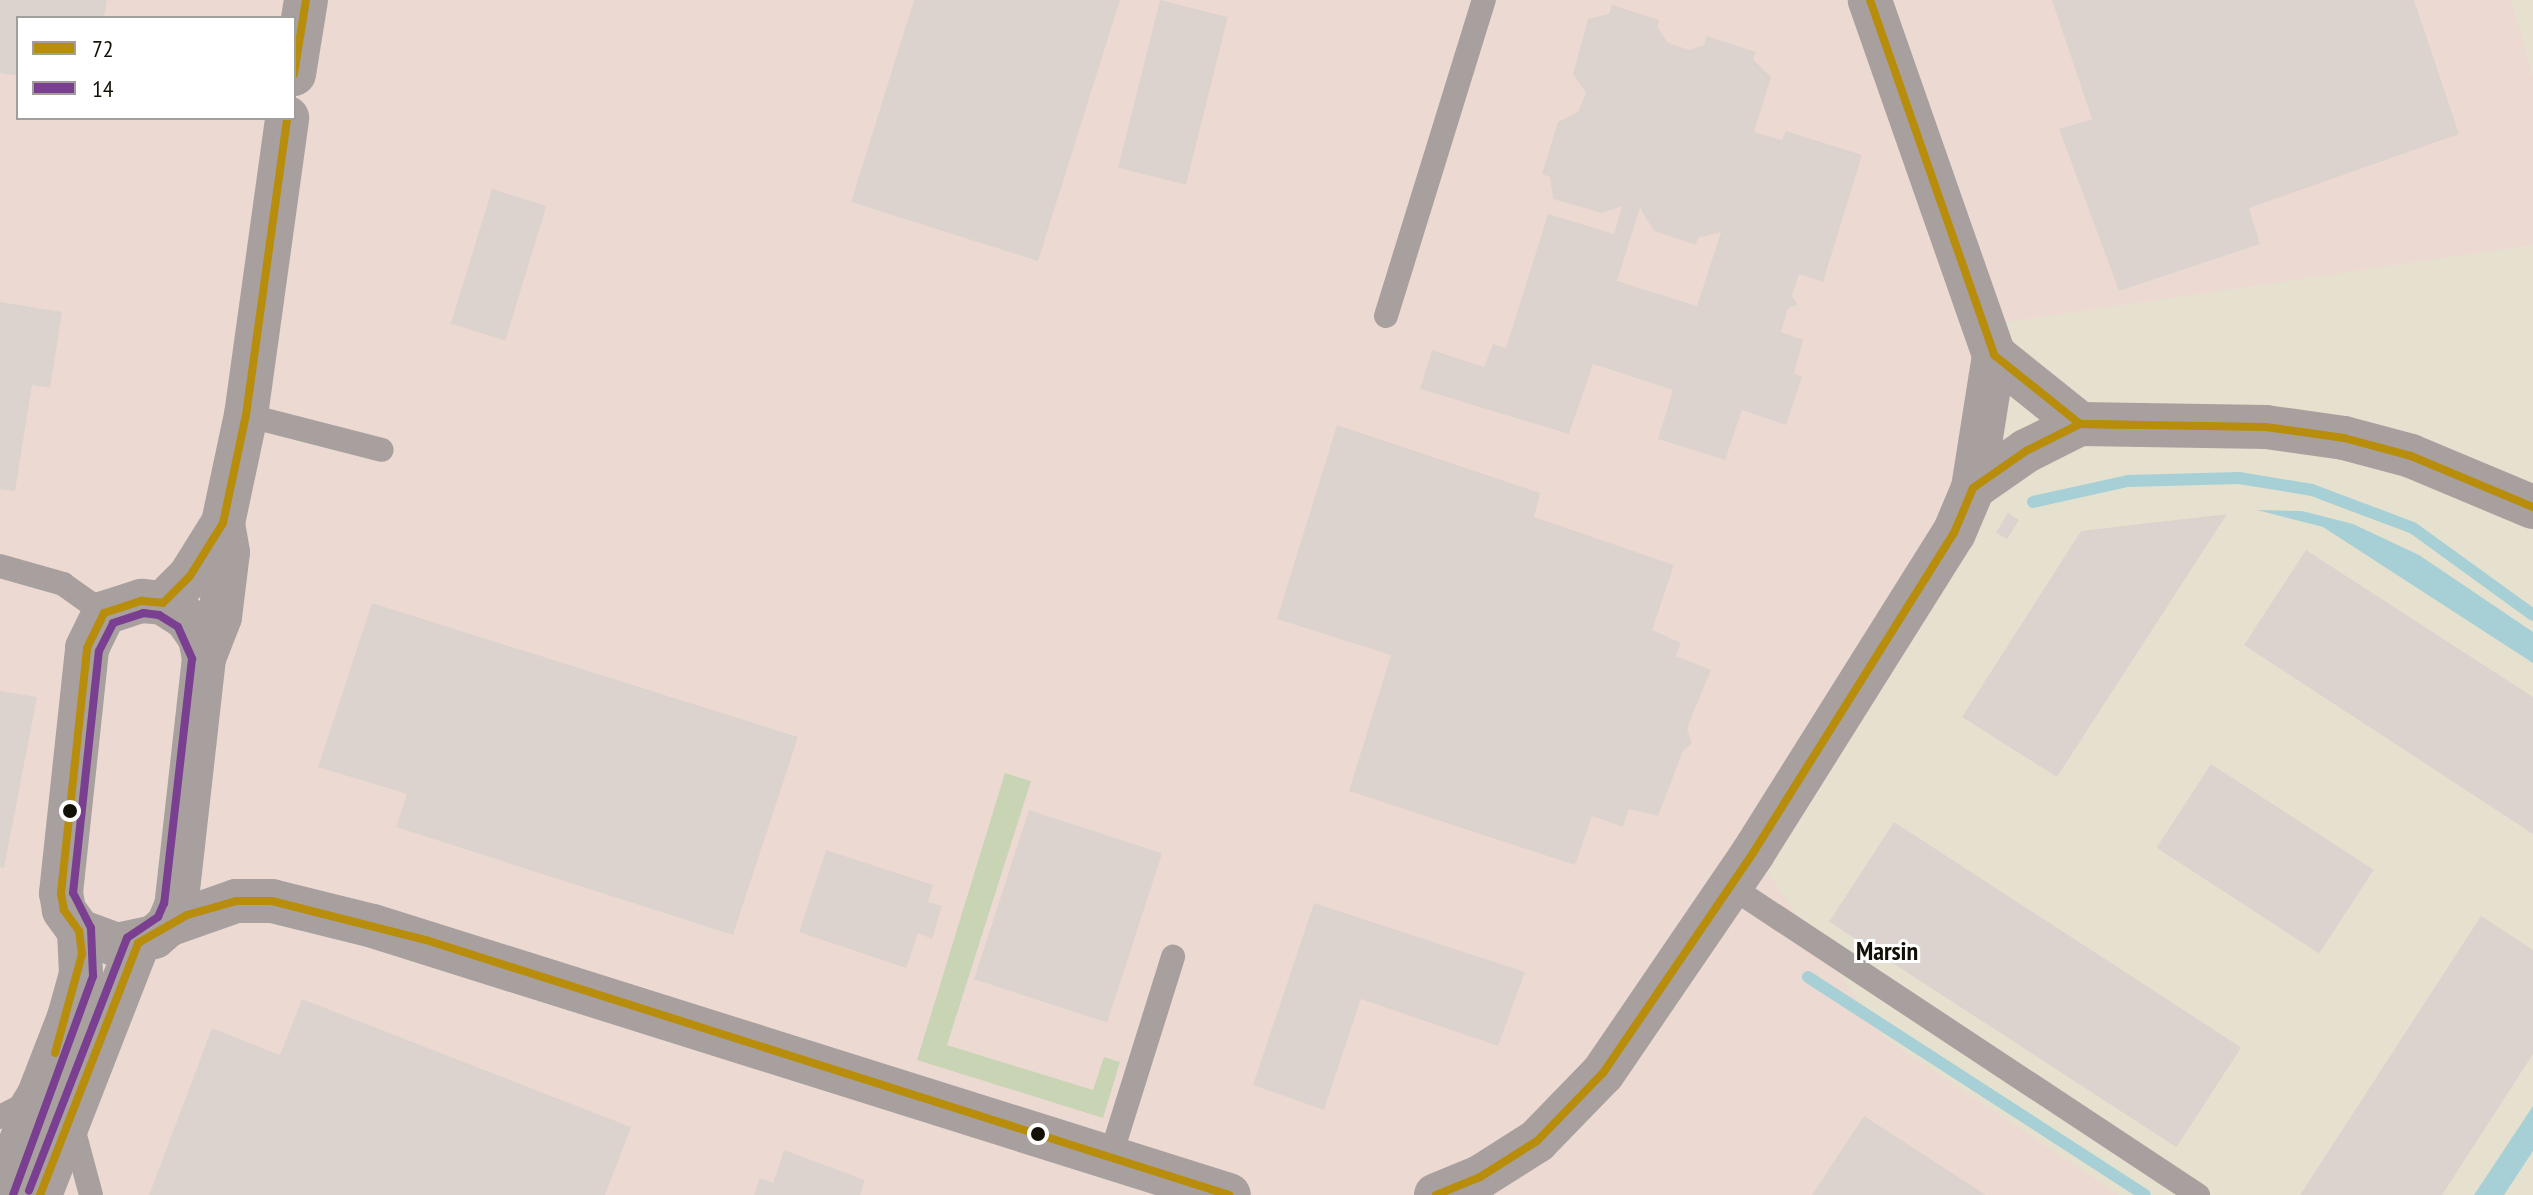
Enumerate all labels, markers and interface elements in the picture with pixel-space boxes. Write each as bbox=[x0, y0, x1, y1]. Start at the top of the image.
legend bbox=[16, 16, 296, 120]
text: 72 bbox=[92, 33, 114, 64]
text: 14 bbox=[92, 73, 114, 104]
unlabelled marker bbox=[62, 803, 78, 819]
district label: Marsin bbox=[1856, 935, 1918, 967]
unlabelled marker bbox=[1030, 1126, 1046, 1142]

